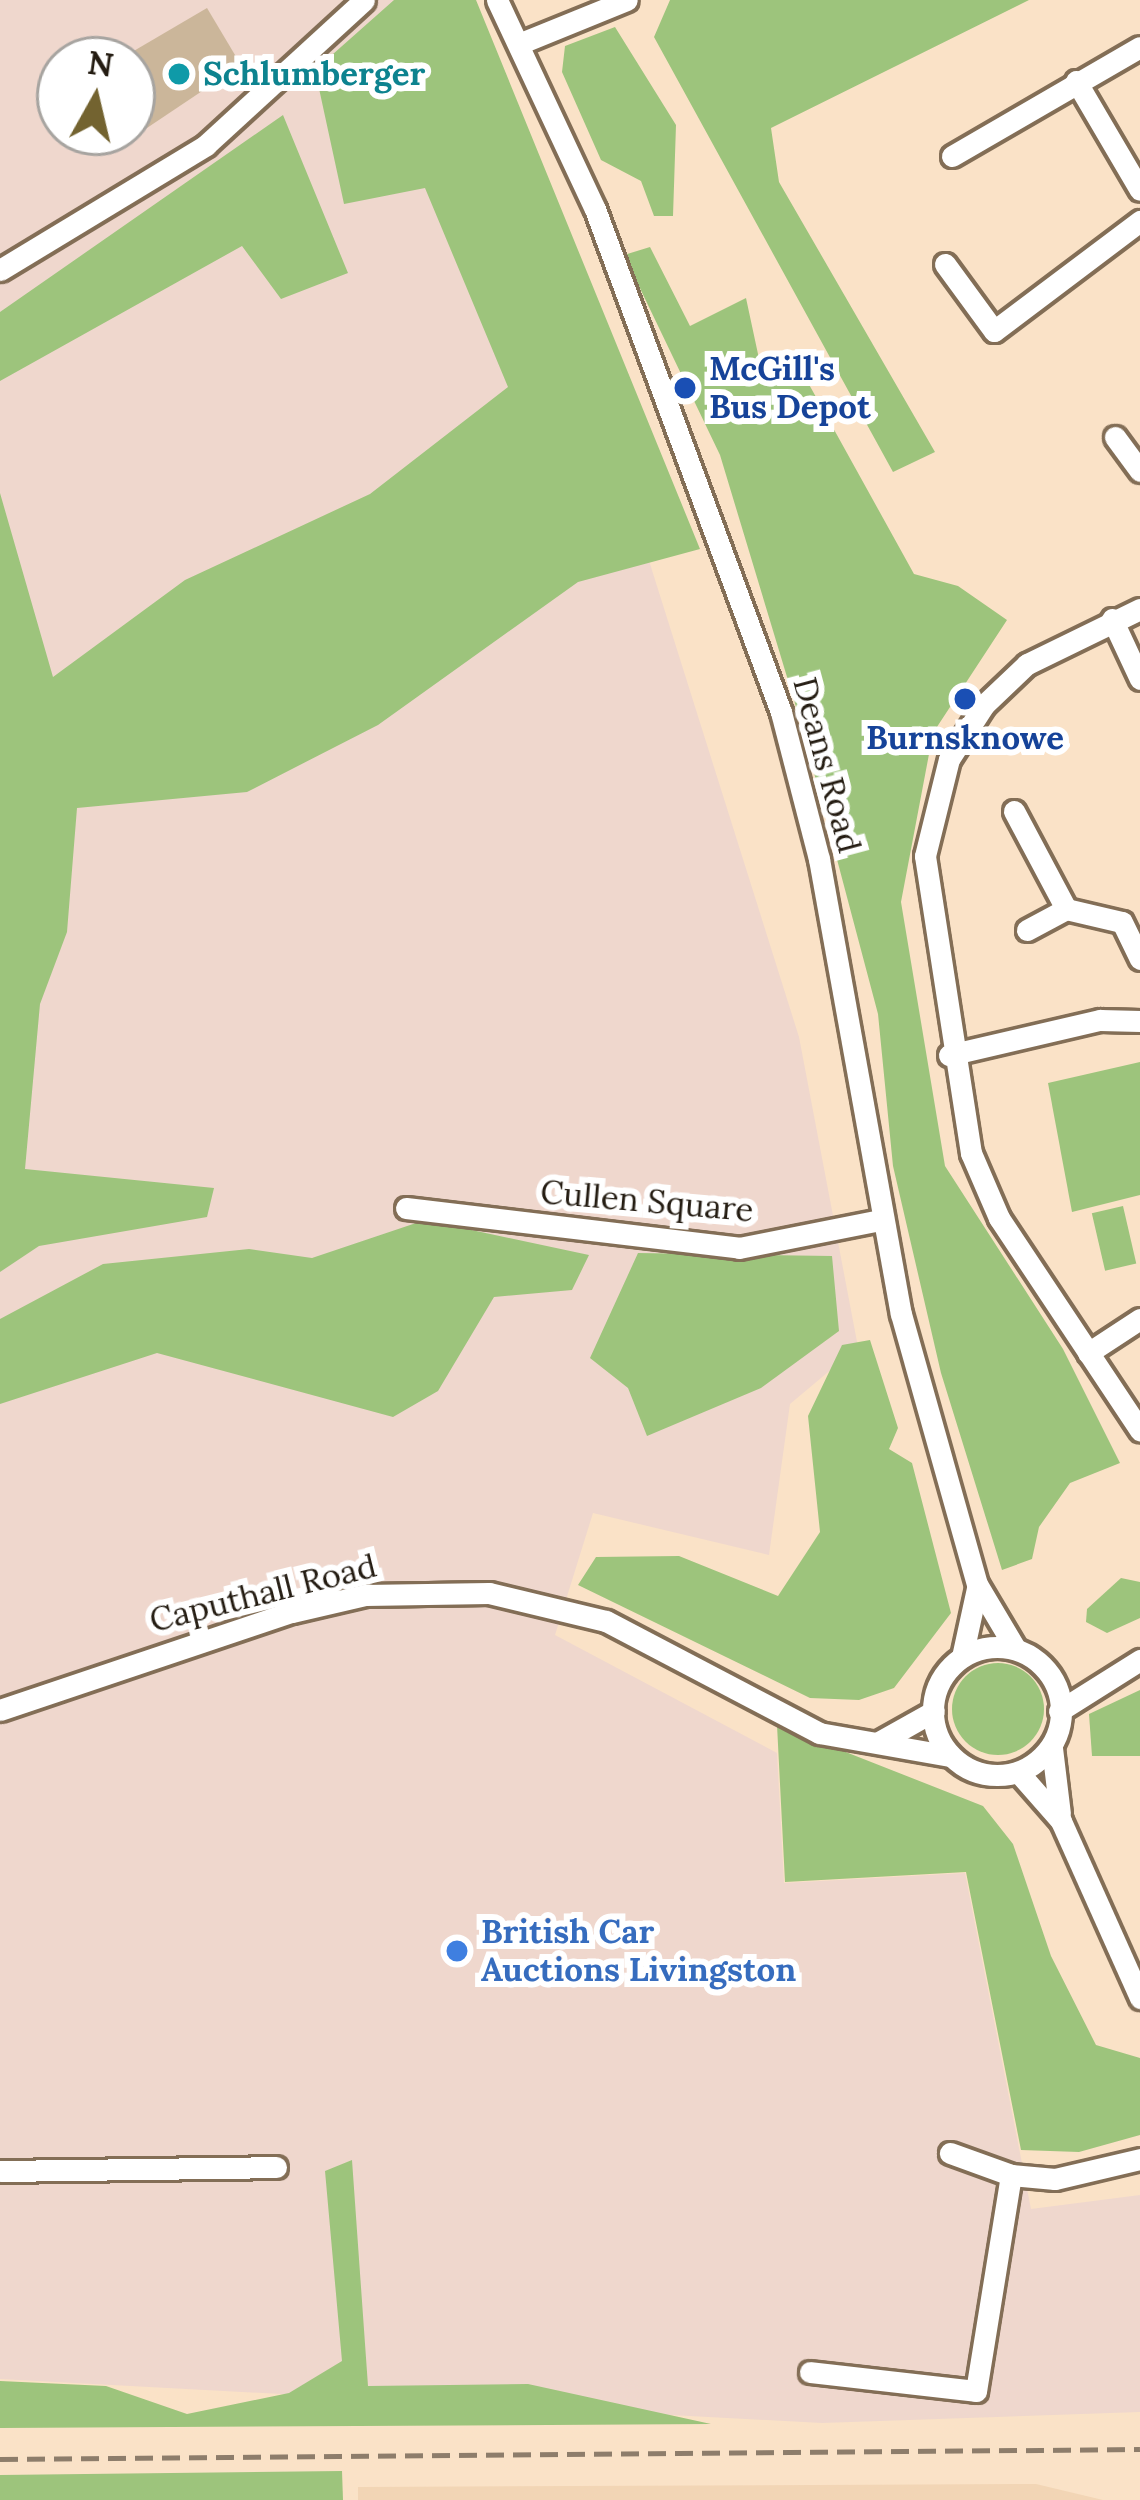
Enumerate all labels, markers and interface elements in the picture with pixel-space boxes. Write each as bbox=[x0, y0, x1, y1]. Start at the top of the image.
north arrow bbox=[36, 36, 156, 156]
text: N bbox=[85, 41, 116, 86]
place label: Schlumberger bbox=[203, 54, 425, 94]
marker: Schlumberger bbox=[166, 61, 192, 87]
place label: McGill's Bus Depot bbox=[709, 349, 871, 427]
marker: McGill's Bus Depot bbox=[672, 375, 698, 401]
street label: Deans Road bbox=[785, 673, 869, 857]
marker: Burnsknowe bbox=[952, 686, 978, 712]
place label: Burnsknowe bbox=[866, 718, 1064, 758]
street label: Cullen Square bbox=[539, 1172, 755, 1230]
street label: Caputhall Road bbox=[146, 1546, 380, 1640]
place label: British Car Auctions Livingston bbox=[481, 1912, 796, 1990]
marker: British Car Auctions Livingston bbox=[444, 1938, 470, 1964]

